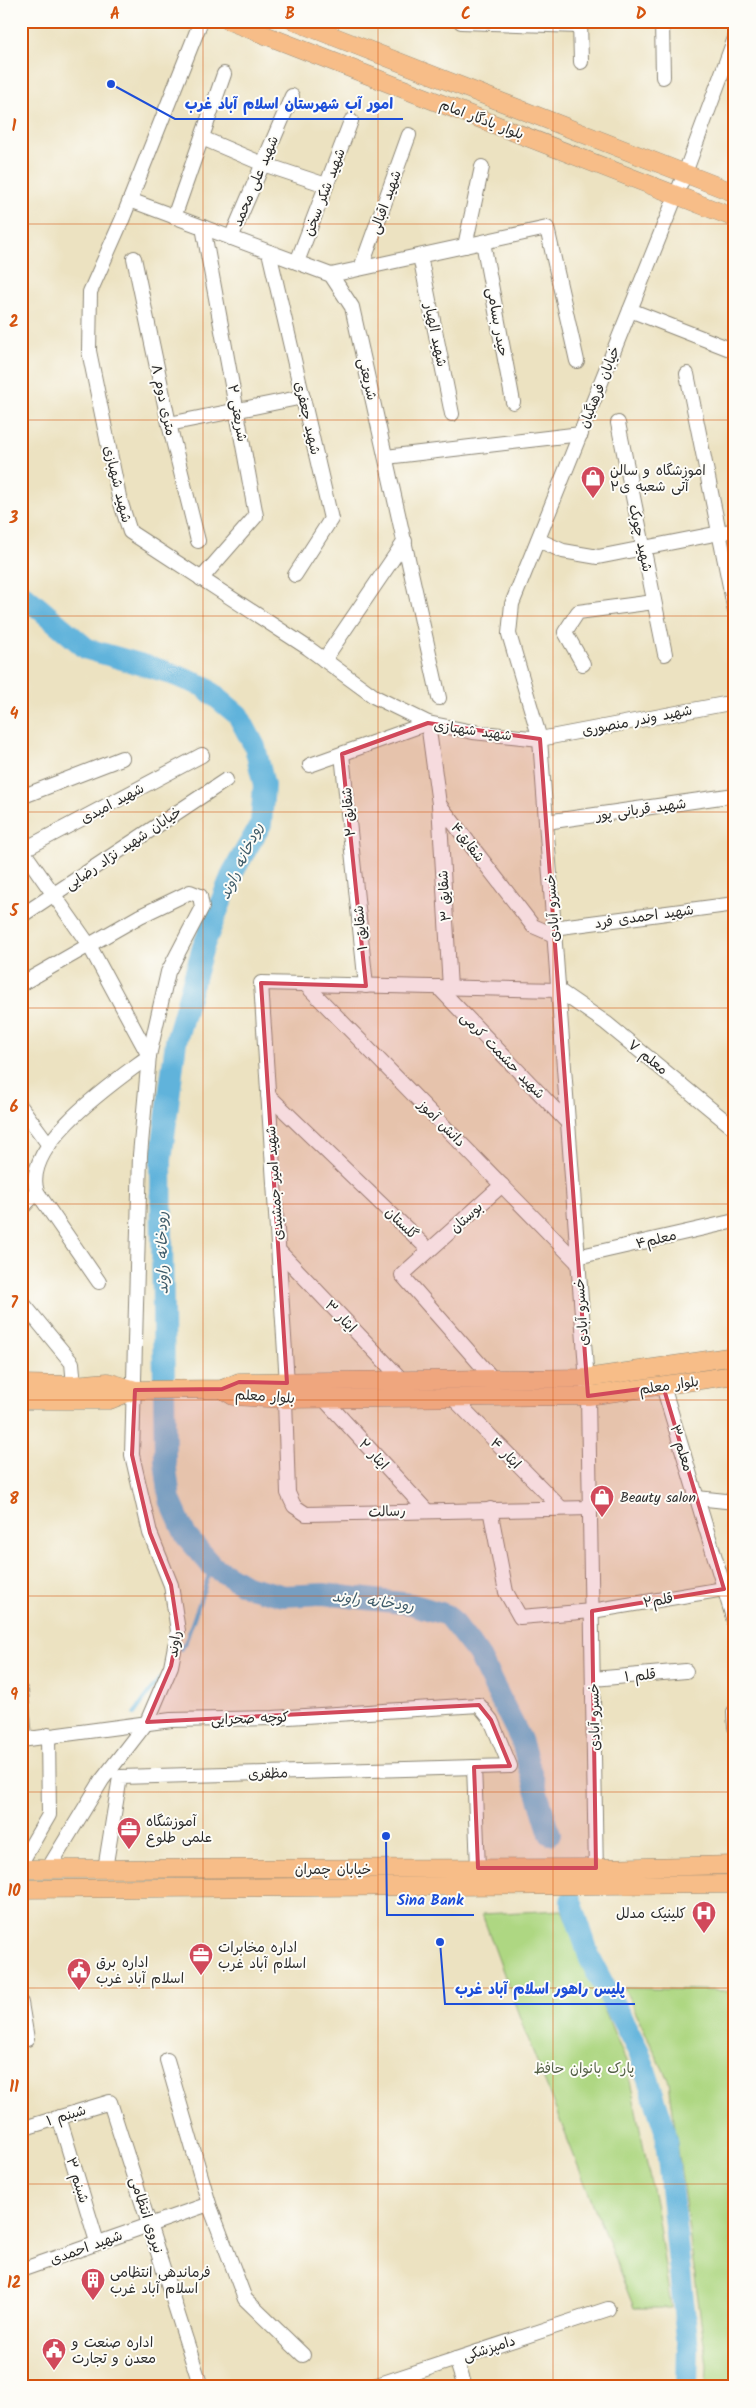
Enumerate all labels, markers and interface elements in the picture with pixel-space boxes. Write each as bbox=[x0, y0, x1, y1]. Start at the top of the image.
text: A bbox=[110, 2, 120, 27]
text: B bbox=[285, 2, 295, 27]
text: C bbox=[461, 2, 471, 27]
text: D bbox=[636, 2, 647, 27]
callout: امور آب شهرستان اسلام آباد غرب bbox=[175, 89, 403, 119]
text: امور آب شهرستان اسلام آباد غرب bbox=[185, 93, 393, 117]
street label: بلوار یادگار امام bbox=[436, 94, 527, 146]
text: 1 bbox=[12, 114, 17, 139]
street label: شهید علی محمد bbox=[227, 132, 285, 230]
street label: شهید شکر سخن bbox=[298, 145, 352, 239]
street label: شهید اقبالی bbox=[364, 167, 408, 237]
street label: حیدر بسامی bbox=[480, 286, 514, 358]
street label: شهید الهیار bbox=[417, 300, 452, 369]
text: 2 bbox=[9, 310, 19, 335]
street label: خیابان فرهنگیان bbox=[573, 343, 626, 432]
street label: شریعتی bbox=[351, 356, 383, 403]
street label: ۸ متری دوم bbox=[145, 362, 181, 438]
street label: شهید جعفری bbox=[288, 379, 326, 457]
street label: شریعتی ۲ bbox=[221, 383, 253, 444]
street label: شهید شهبازی bbox=[97, 443, 137, 525]
place label: اموزشگاه و سالن آتی شعبه ی۲ bbox=[610, 460, 706, 498]
shop icon: اموزشگاه و سالن آتی شعبه ی۲ bbox=[580, 465, 606, 499]
street label: شهید چوبک bbox=[622, 502, 658, 574]
text: 3 bbox=[9, 506, 19, 531]
street label: شهید وندر منصوری bbox=[580, 700, 694, 742]
text: 4 bbox=[10, 702, 19, 727]
street label: شهید شهبازی bbox=[432, 715, 513, 747]
street label: شهید امیدی bbox=[77, 778, 148, 830]
street label: شقایق ۲ bbox=[336, 786, 362, 838]
street label: شهید قربانی پور bbox=[594, 793, 688, 827]
street label: خیابان شهید نژاد رضایی bbox=[61, 801, 186, 896]
street label: شقایق۴ bbox=[445, 818, 490, 867]
water label: رودخانه راوند bbox=[214, 819, 270, 904]
street label: شقایق ۳ bbox=[432, 869, 458, 922]
street label: خسرو آبادی bbox=[540, 873, 566, 942]
text: 5 bbox=[9, 899, 20, 924]
street label: شهید احمدی فرد bbox=[593, 899, 695, 935]
street label: شقایق ۱ bbox=[348, 904, 374, 952]
street label: شهید حشمت کرمی bbox=[455, 1007, 550, 1104]
street label: معلم ۷ bbox=[622, 1035, 672, 1081]
street label: دانش آموز bbox=[412, 1094, 470, 1152]
text: 6 bbox=[10, 1095, 19, 1120]
street label: شهید امیر جمشیدی bbox=[260, 1125, 290, 1241]
street label: بوستان bbox=[445, 1197, 488, 1239]
street label: گلستان bbox=[380, 1202, 423, 1245]
water label: رودخانه راوند bbox=[150, 1211, 176, 1295]
street label: معلم۴ bbox=[634, 1225, 679, 1255]
street label: خسرو آبادی bbox=[569, 1277, 595, 1346]
text: 7 bbox=[10, 1291, 18, 1316]
street label: ایثار ۳ bbox=[319, 1295, 361, 1338]
street label: بلوار معلم bbox=[638, 1371, 700, 1401]
street label: بلوار معلم bbox=[234, 1384, 296, 1410]
street label: معلم ۳ bbox=[664, 1422, 699, 1474]
street label: ایثار ۴ bbox=[485, 1433, 526, 1475]
street label: ایثار ۲ bbox=[353, 1434, 394, 1475]
shop icon: Beauty salon bbox=[589, 1484, 615, 1518]
text: 8 bbox=[9, 1487, 19, 1512]
place label: Beauty salon bbox=[620, 1487, 696, 1509]
street label: رسالت bbox=[368, 1500, 406, 1524]
water label: رودخانه راوند bbox=[330, 1585, 416, 1619]
street label: قلم۲ bbox=[641, 1588, 675, 1614]
street label: راوند bbox=[162, 1629, 188, 1659]
street label: قلم ۱ bbox=[623, 1664, 657, 1688]
text: 9 bbox=[10, 1683, 18, 1708]
street label: خسرو آبادی bbox=[583, 1683, 607, 1751]
street label: کوچه صحرایی bbox=[211, 1707, 290, 1731]
street label: مظفری bbox=[248, 1762, 288, 1786]
place label: آموزشگاه علمی طلوع bbox=[146, 1811, 212, 1849]
office icon: آموزشگاه علمی طلوع bbox=[116, 1816, 142, 1850]
street label: خیابان چمران bbox=[295, 1859, 371, 1881]
text: 10 bbox=[7, 1879, 21, 1904]
callout: Sina Bank bbox=[387, 1885, 474, 1915]
text: Sina Bank bbox=[397, 1889, 464, 1913]
hospital icon: کلینیک مدلل bbox=[691, 1900, 717, 1934]
place label: کلینیک مدلل bbox=[616, 1903, 686, 1925]
place label: اداره مخابرات اسلام آباد غرب bbox=[218, 1937, 306, 1975]
office icon: اداره مخابرات اسلام آباد غرب bbox=[188, 1942, 214, 1976]
place label: اداره برق اسلام آباد غرب bbox=[96, 1952, 184, 1990]
public building icon: اداره برق اسلام آباد غرب bbox=[66, 1957, 92, 1991]
callout: پلیس راهور اسلام آباد غرب bbox=[445, 1974, 635, 2004]
text: پلیس راهور اسلام آباد غرب bbox=[455, 1978, 626, 2002]
park label: پارک بانوان حافظ bbox=[534, 2058, 634, 2080]
text: 11 bbox=[9, 2075, 19, 2100]
street label: شبنم ۱ bbox=[44, 2099, 89, 2132]
street label: شبنم ۳ bbox=[60, 2155, 94, 2206]
street label: نیروی انتظامی bbox=[123, 2174, 169, 2256]
street label: شهید احمدی bbox=[47, 2225, 126, 2271]
place label: فرماندهی انتظامی اسلام آباد غرب bbox=[110, 2262, 211, 2300]
building icon: فرماندهی انتظامی اسلام آباد غرب bbox=[80, 2267, 106, 2301]
text: 12 bbox=[7, 2271, 21, 2296]
street label: دامپزشکی bbox=[460, 2330, 518, 2368]
place label: اداره صنعت و معدن و تجارت bbox=[71, 2332, 156, 2370]
public building icon: اداره صنعت و معدن و تجارت bbox=[41, 2337, 67, 2371]

